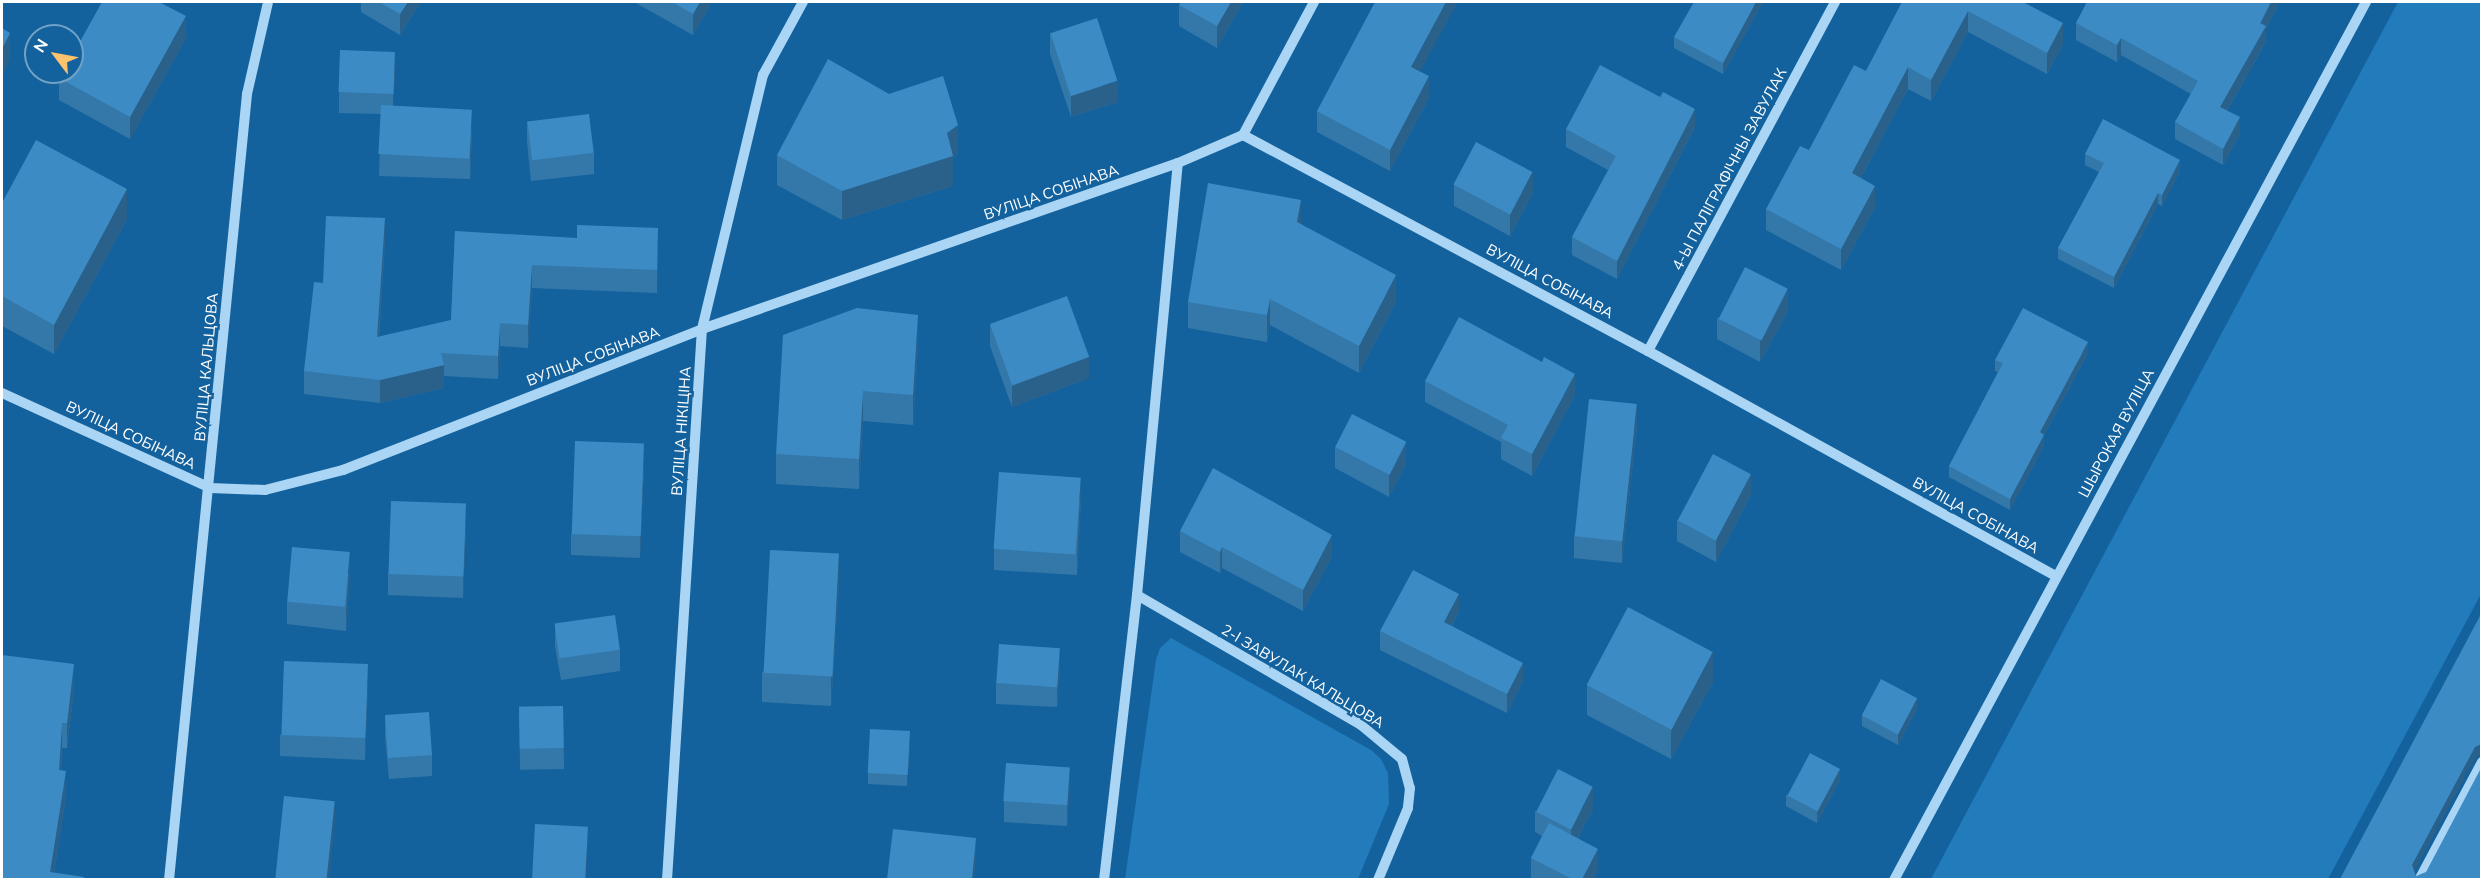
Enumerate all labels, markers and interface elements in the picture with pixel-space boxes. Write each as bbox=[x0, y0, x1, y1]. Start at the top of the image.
north arrow bbox=[24, 24, 84, 84]
text: N bbox=[29, 35, 52, 56]
street label: 4-Ы ПАЛІГРАФІЧНЫ ЗАВУЛАК bbox=[1668, 65, 1790, 273]
street label: ВУЛІЦА СОБІНАВА bbox=[981, 160, 1121, 224]
street label: ВУЛІЦА СОБІНАВА bbox=[1483, 240, 1617, 322]
street label: ВУЛІЦА КАЛЬЦОВА bbox=[191, 292, 221, 442]
street label: ВУЛІЦА СОБІНАВА bbox=[524, 322, 662, 390]
street label: ШЫРОКАЯ ВУЛІЦА bbox=[2074, 365, 2158, 501]
street label: ВУЛІЦА НІКІЦІНА bbox=[668, 366, 694, 496]
street label: ВУЛІЦА СОБІНАВА bbox=[63, 397, 199, 473]
street label: ВУЛІЦА СОБІНАВА bbox=[1910, 473, 2042, 557]
street label: 2-І ЗАВУЛАК КАЛЬЦОВА bbox=[1218, 620, 1388, 732]

